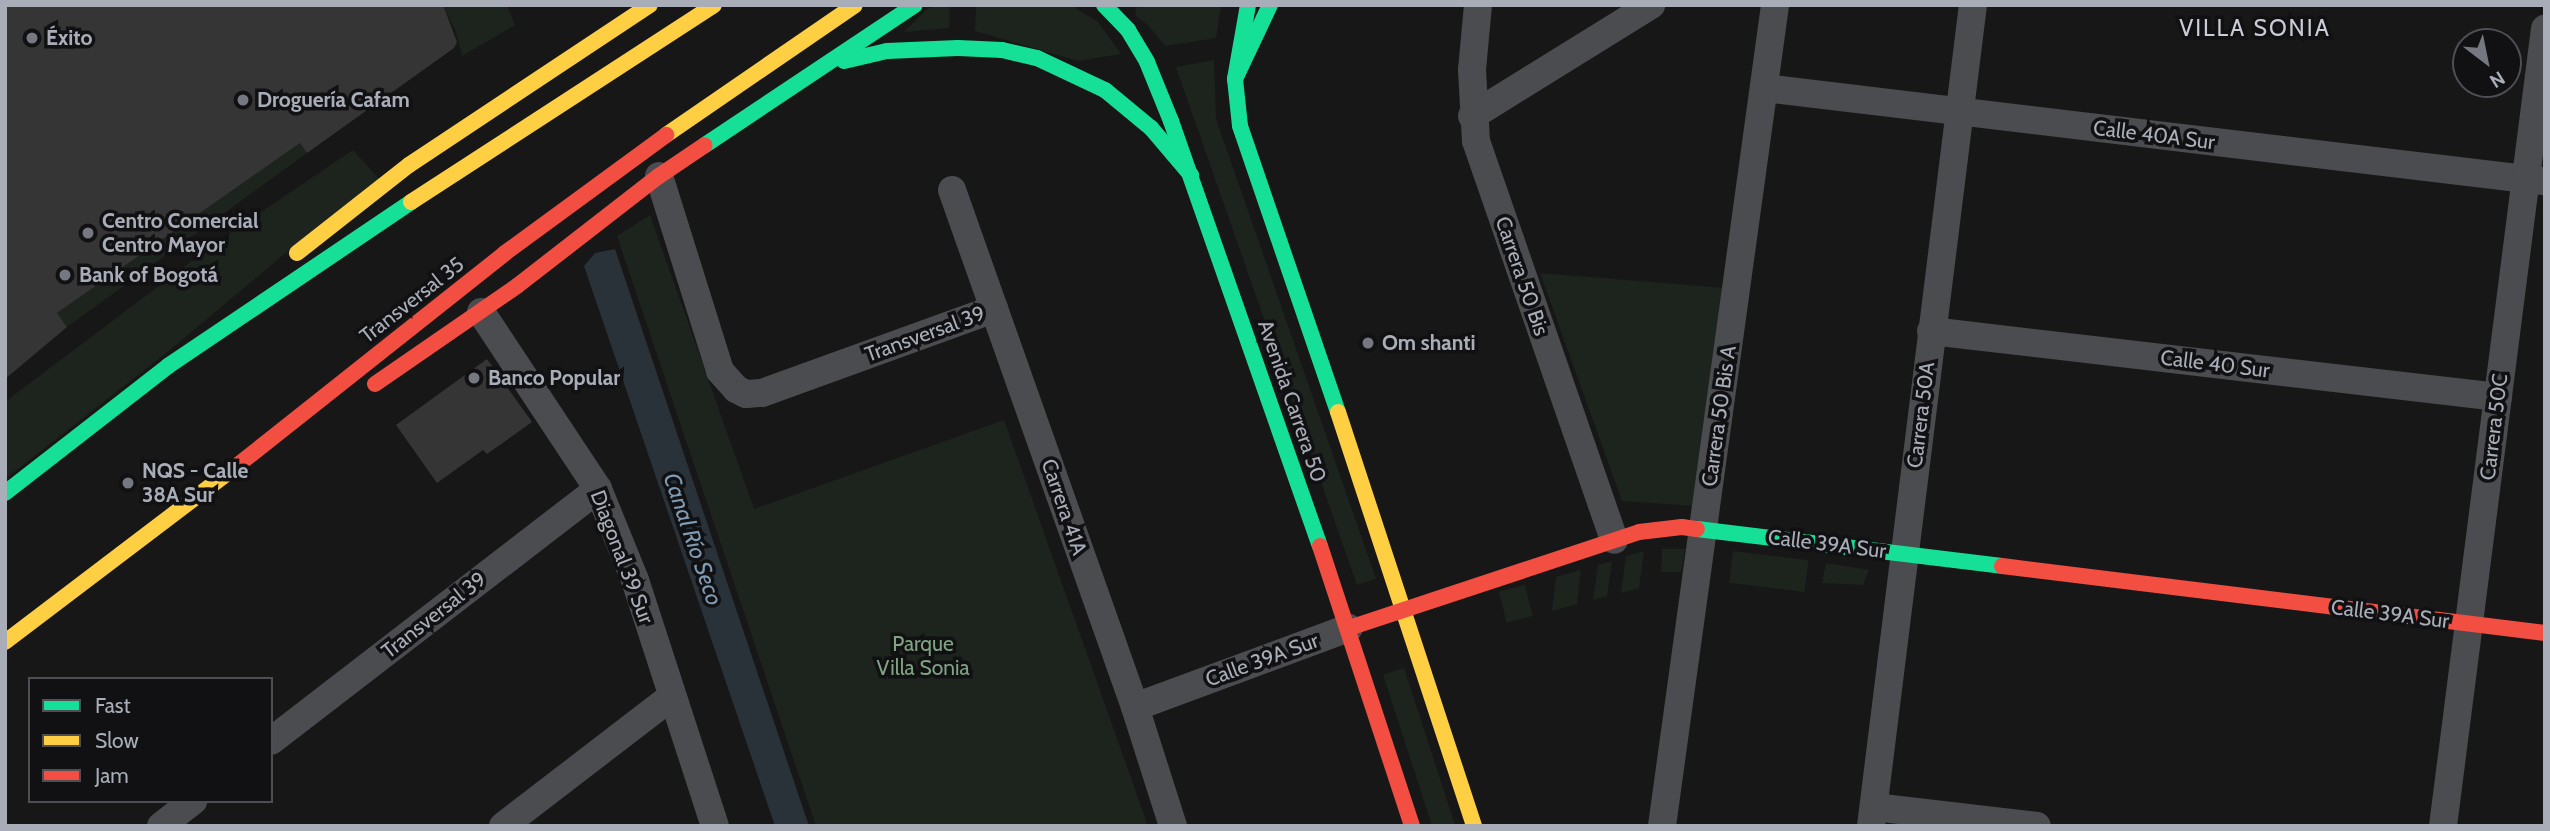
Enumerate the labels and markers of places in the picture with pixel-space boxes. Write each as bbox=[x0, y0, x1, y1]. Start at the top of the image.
place label: Éxito bbox=[46, 25, 92, 51]
marker: Éxito bbox=[24, 30, 40, 46]
place label: Droguería Cafam bbox=[257, 87, 410, 113]
marker: Droguería Cafam bbox=[235, 92, 251, 108]
place label: Centro Comercial Centro Mayor bbox=[102, 208, 258, 258]
marker: Centro Comercial Centro Mayor bbox=[80, 225, 96, 241]
place label: Bank of Bogotá bbox=[79, 262, 218, 288]
marker: Bank of Bogotá bbox=[57, 267, 73, 283]
place label: Om shanti bbox=[1382, 330, 1475, 356]
marker: Om shanti bbox=[1360, 335, 1376, 351]
place label: Banco Popular bbox=[488, 365, 620, 391]
marker: Banco Popular bbox=[466, 370, 482, 386]
place label: NQS - Calle 38A Sur bbox=[142, 458, 248, 508]
marker: NQS - Calle 38A Sur bbox=[120, 475, 136, 491]

